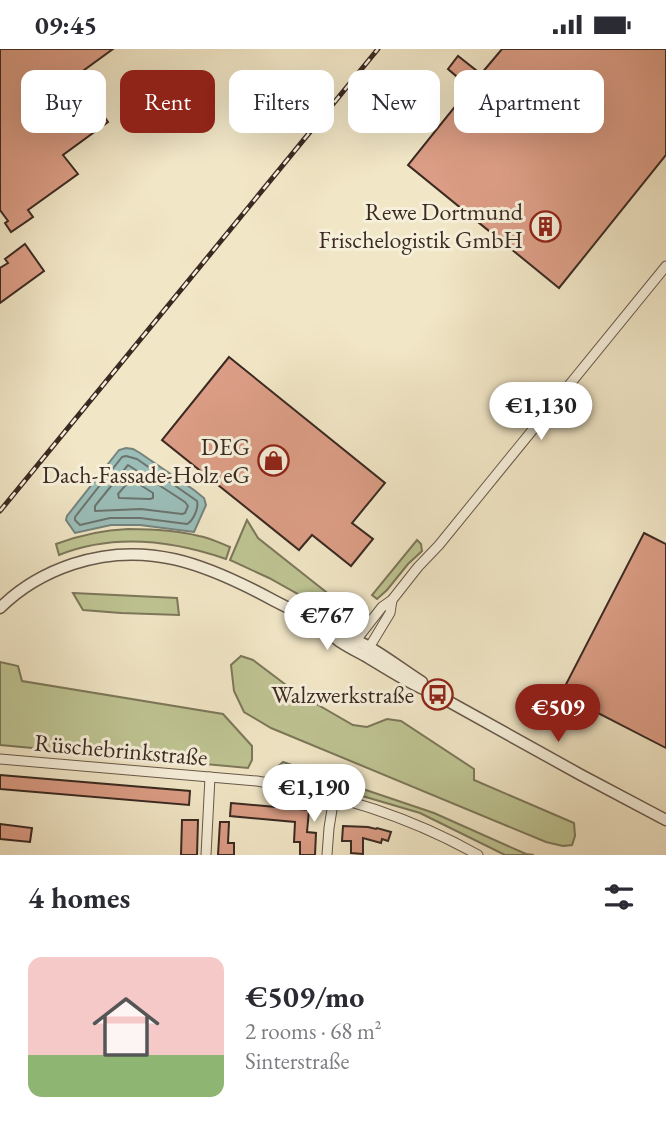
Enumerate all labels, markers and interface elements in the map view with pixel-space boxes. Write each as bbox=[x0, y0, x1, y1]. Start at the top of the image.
text: 09:45 bbox=[35, 8, 97, 42]
chip: Buy bbox=[21, 70, 106, 133]
chip: Rent bbox=[120, 70, 215, 133]
chip: Filters bbox=[229, 70, 334, 133]
chip: New bbox=[348, 70, 440, 133]
chip: Apartment bbox=[454, 70, 604, 133]
place label: Rewe Dortmund Frischelogistik GmbH bbox=[318, 196, 524, 255]
building icon: Rewe Dortmund Frischelogistik GmbH bbox=[529, 209, 563, 243]
pin: €1,130 bbox=[484, 383, 598, 442]
text: €1,130 bbox=[505, 390, 577, 420]
place label: DEG Dach-Fassade-Holz eG bbox=[42, 431, 250, 490]
shop icon: DEG Dach-Fassade-Holz eG bbox=[256, 444, 290, 478]
pin: €767 bbox=[286, 593, 368, 652]
text: €767 bbox=[300, 600, 354, 630]
bus stop icon: Walzwerkstraße bbox=[420, 678, 454, 712]
place label: Walzwerkstraße bbox=[271, 679, 414, 710]
pin: €509 bbox=[517, 685, 599, 744]
text: €509 bbox=[531, 692, 585, 722]
street label: Rüschebrinkstraße bbox=[33, 726, 209, 773]
pin: €1,190 bbox=[257, 765, 371, 824]
text: €1,190 bbox=[278, 772, 350, 802]
text: 4 homes bbox=[28, 878, 130, 917]
icon: filters bbox=[600, 878, 638, 916]
text: €509/mo bbox=[245, 977, 364, 1016]
icon: home bbox=[84, 985, 168, 1069]
text: 2 rooms · 68 m² bbox=[245, 1016, 382, 1046]
text: Sinterstraße bbox=[245, 1046, 349, 1076]

